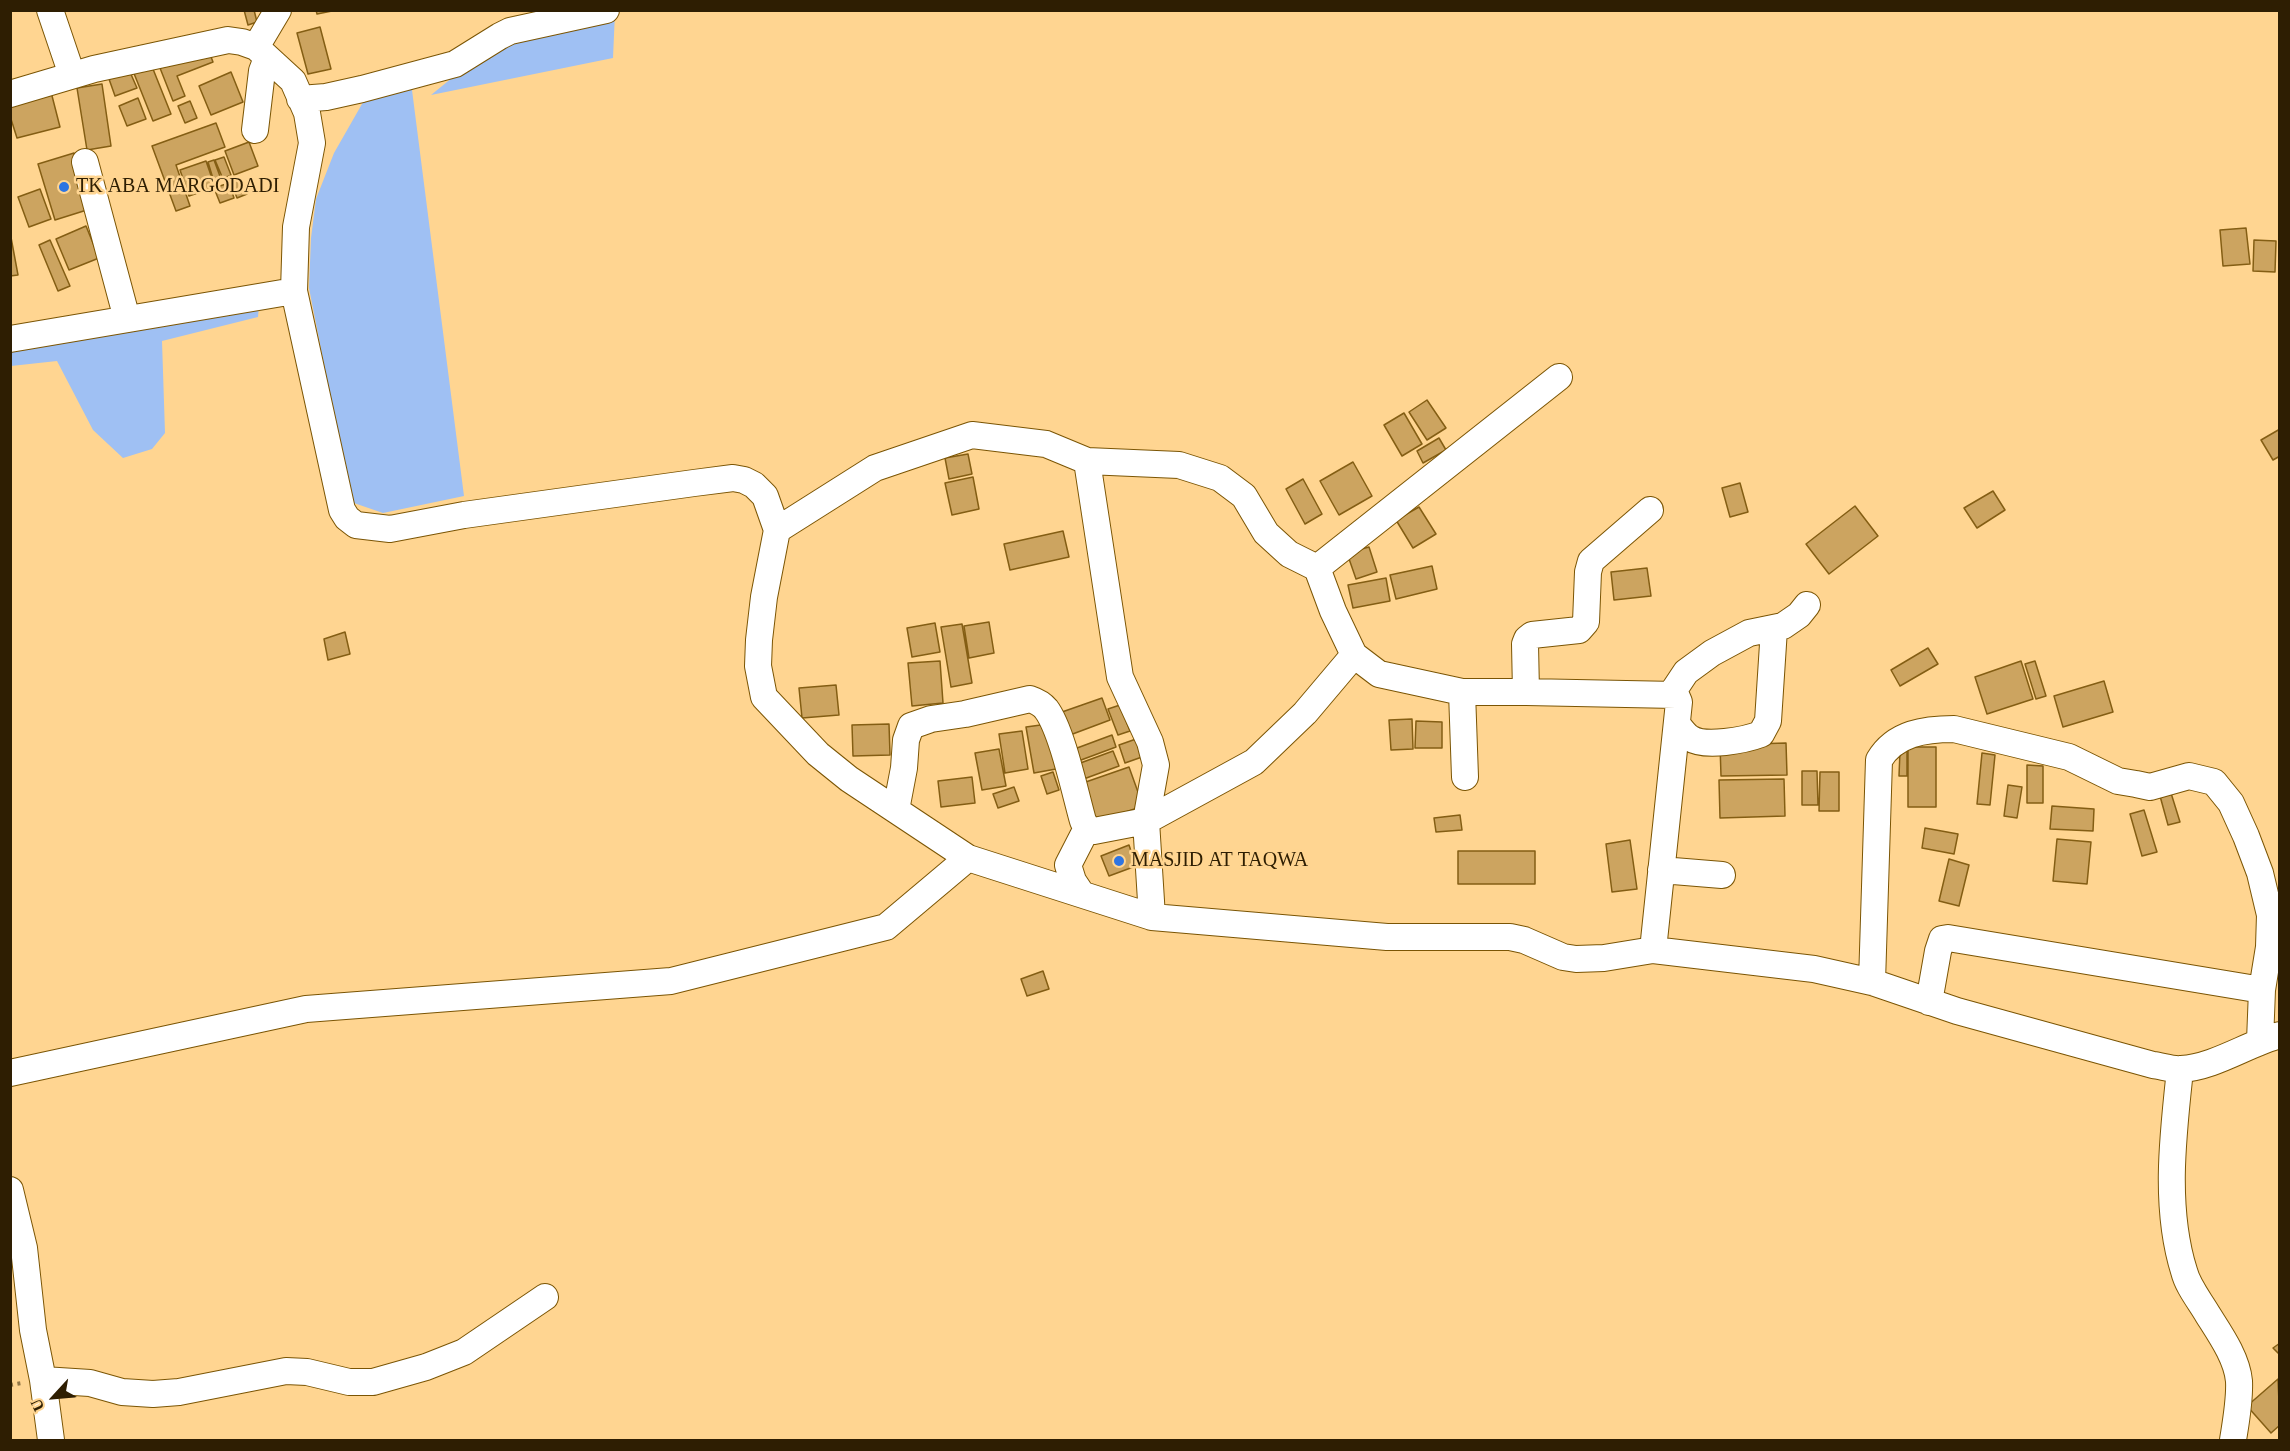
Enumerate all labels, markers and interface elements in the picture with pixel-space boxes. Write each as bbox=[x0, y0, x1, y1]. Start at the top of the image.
place label: TK ABA MARGODADI bbox=[76, 175, 279, 199]
marker: TK ABA MARGODADI bbox=[57, 180, 71, 194]
place label: MASJID AT TAQWA bbox=[1131, 849, 1308, 873]
marker: MASJID AT TAQWA bbox=[1112, 854, 1126, 868]
north arrow bbox=[24, 1367, 84, 1427]
text: U bbox=[27, 1396, 48, 1414]

